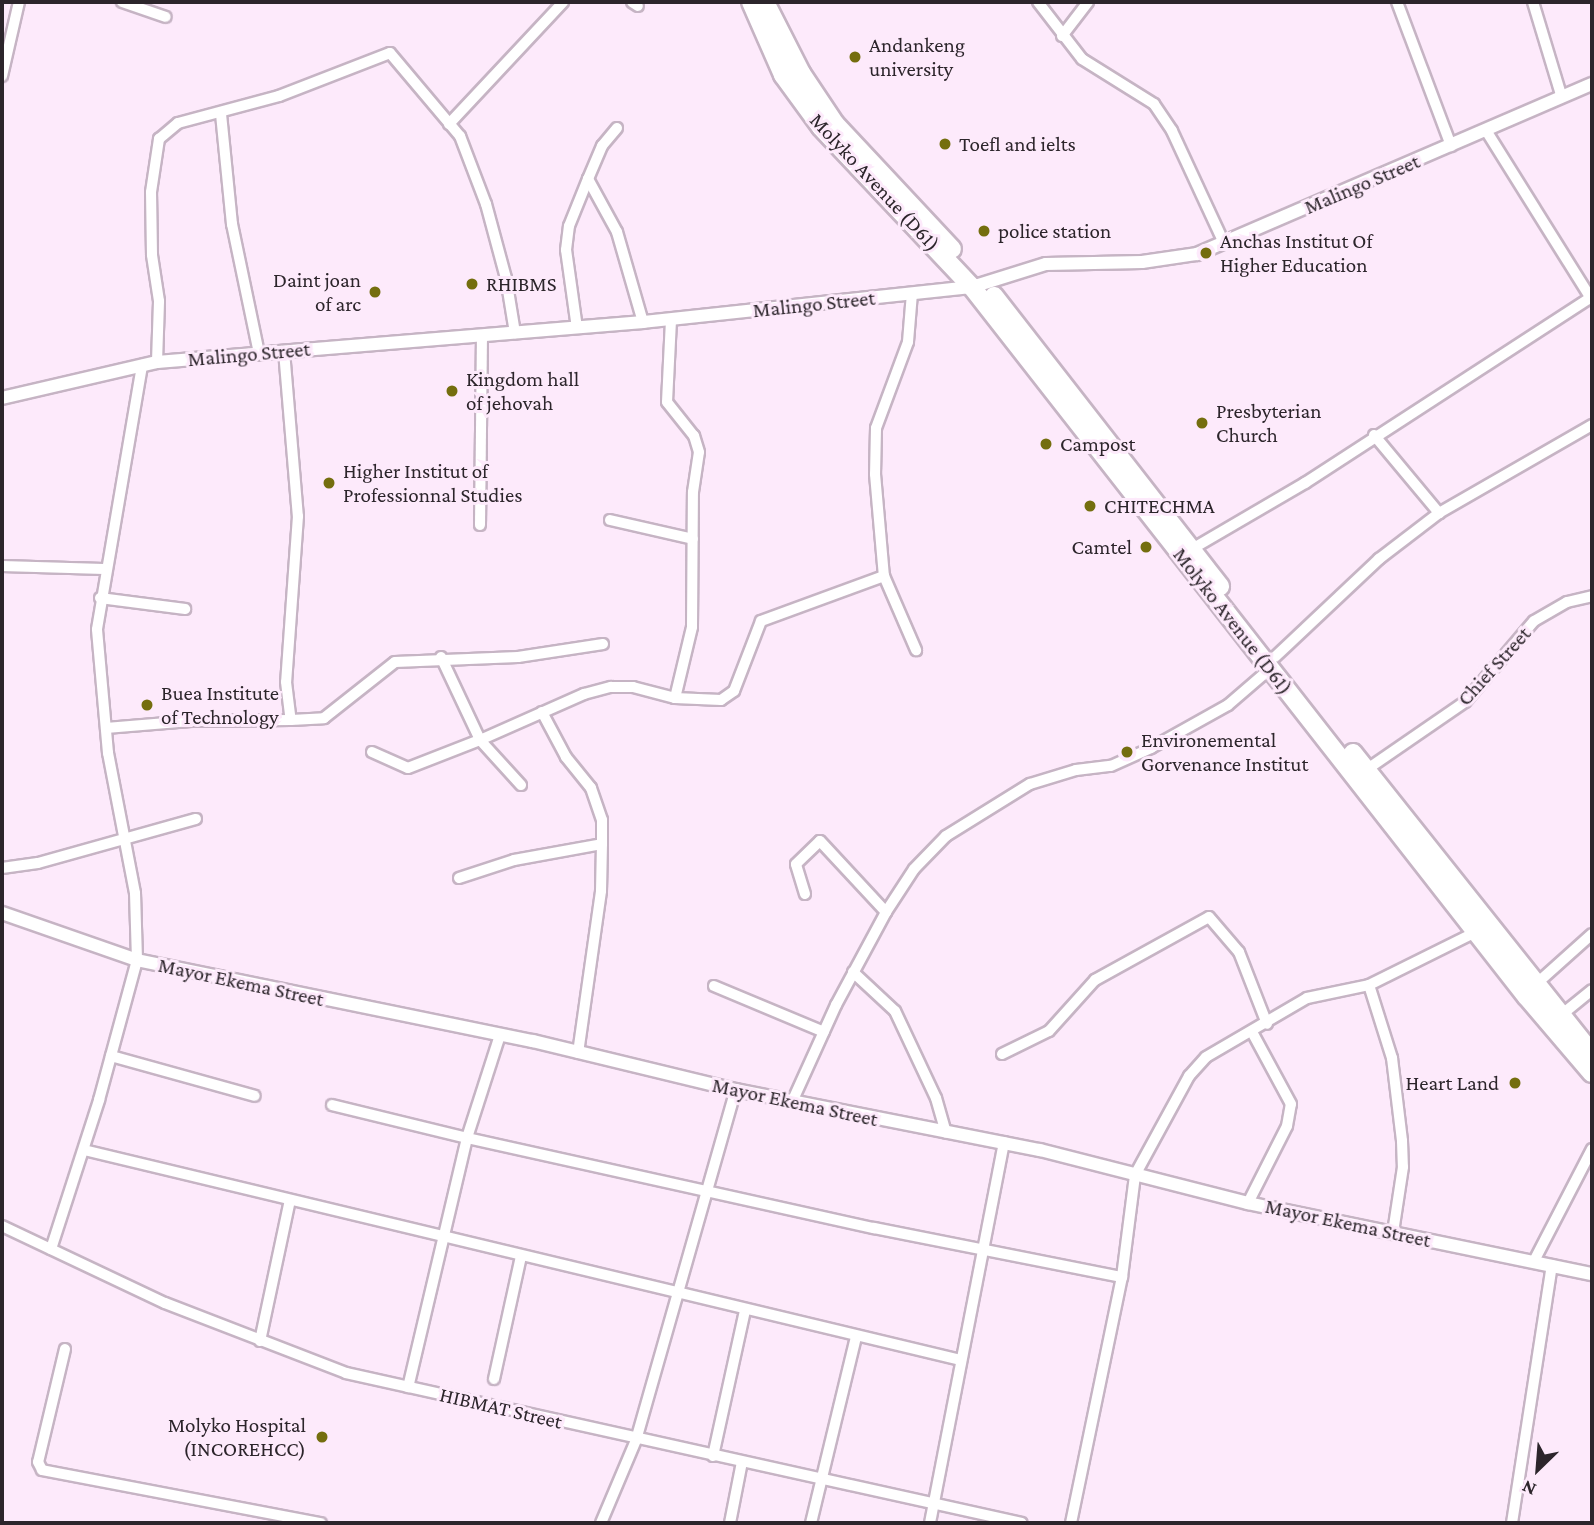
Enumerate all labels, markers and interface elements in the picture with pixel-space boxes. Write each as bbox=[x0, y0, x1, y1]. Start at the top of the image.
place label: Andankeng university bbox=[869, 32, 965, 82]
marker: Andankeng university bbox=[847, 49, 863, 65]
street label: Molyko Avenue (D61) bbox=[805, 108, 945, 256]
place label: Toefl and ielts bbox=[959, 131, 1076, 157]
marker: Toefl and ielts bbox=[937, 136, 953, 152]
street label: Malingo Street bbox=[1300, 148, 1424, 220]
place label: police station bbox=[998, 218, 1111, 244]
marker: police station bbox=[976, 223, 992, 239]
place label: Anchas Institut Of Higher Education bbox=[1220, 228, 1373, 278]
marker: Anchas Institut Of Higher Education bbox=[1198, 245, 1214, 261]
place label: Daint joan of arc bbox=[273, 267, 361, 317]
place label: RHIBMS bbox=[486, 271, 557, 297]
marker: RHIBMS bbox=[464, 276, 480, 292]
marker: Daint joan of arc bbox=[367, 284, 383, 300]
street label: Malingo Street bbox=[751, 285, 877, 323]
street label: Malingo Street bbox=[187, 336, 311, 372]
place label: Kingdom hall of jehovah bbox=[466, 366, 579, 416]
marker: Kingdom hall of jehovah bbox=[444, 383, 460, 399]
place label: Presbyterian Church bbox=[1216, 398, 1321, 448]
marker: Presbyterian Church bbox=[1194, 415, 1210, 431]
place label: Campost bbox=[1060, 431, 1136, 457]
marker: Campost bbox=[1038, 436, 1054, 452]
place label: Higher Institut of Professionnal Studies bbox=[343, 458, 522, 508]
marker: Higher Institut of Professionnal Studies bbox=[321, 475, 337, 491]
place label: CHITECHMA bbox=[1104, 493, 1215, 519]
marker: CHITECHMA bbox=[1082, 498, 1098, 514]
place label: Camtel bbox=[1072, 534, 1132, 560]
marker: Camtel bbox=[1138, 539, 1154, 555]
street label: Molyko Avenue (D61) bbox=[1168, 543, 1298, 699]
street label: Chief Street bbox=[1452, 621, 1536, 711]
place label: Buea Institute of Technology bbox=[161, 680, 279, 730]
marker: Buea Institute of Technology bbox=[139, 697, 155, 713]
place label: Environemental Gorvenance Institut bbox=[1141, 727, 1308, 777]
marker: Environemental Gorvenance Institut bbox=[1119, 744, 1135, 760]
street label: Mayor Ekema Street bbox=[156, 952, 326, 1012]
place label: Heart Land bbox=[1405, 1070, 1499, 1096]
street label: Mayor Ekema Street bbox=[710, 1072, 880, 1132]
marker: Heart Land bbox=[1505, 1073, 1525, 1093]
street label: Mayor Ekema Street bbox=[1263, 1193, 1433, 1253]
street label: HIBMAT Street bbox=[437, 1382, 565, 1434]
place label: Molyko Hospital (INCOREHCC) bbox=[168, 1412, 306, 1462]
marker: Molyko Hospital (INCOREHCC) bbox=[312, 1427, 332, 1447]
north arrow bbox=[1503, 1434, 1573, 1504]
text: N bbox=[1519, 1476, 1539, 1501]

